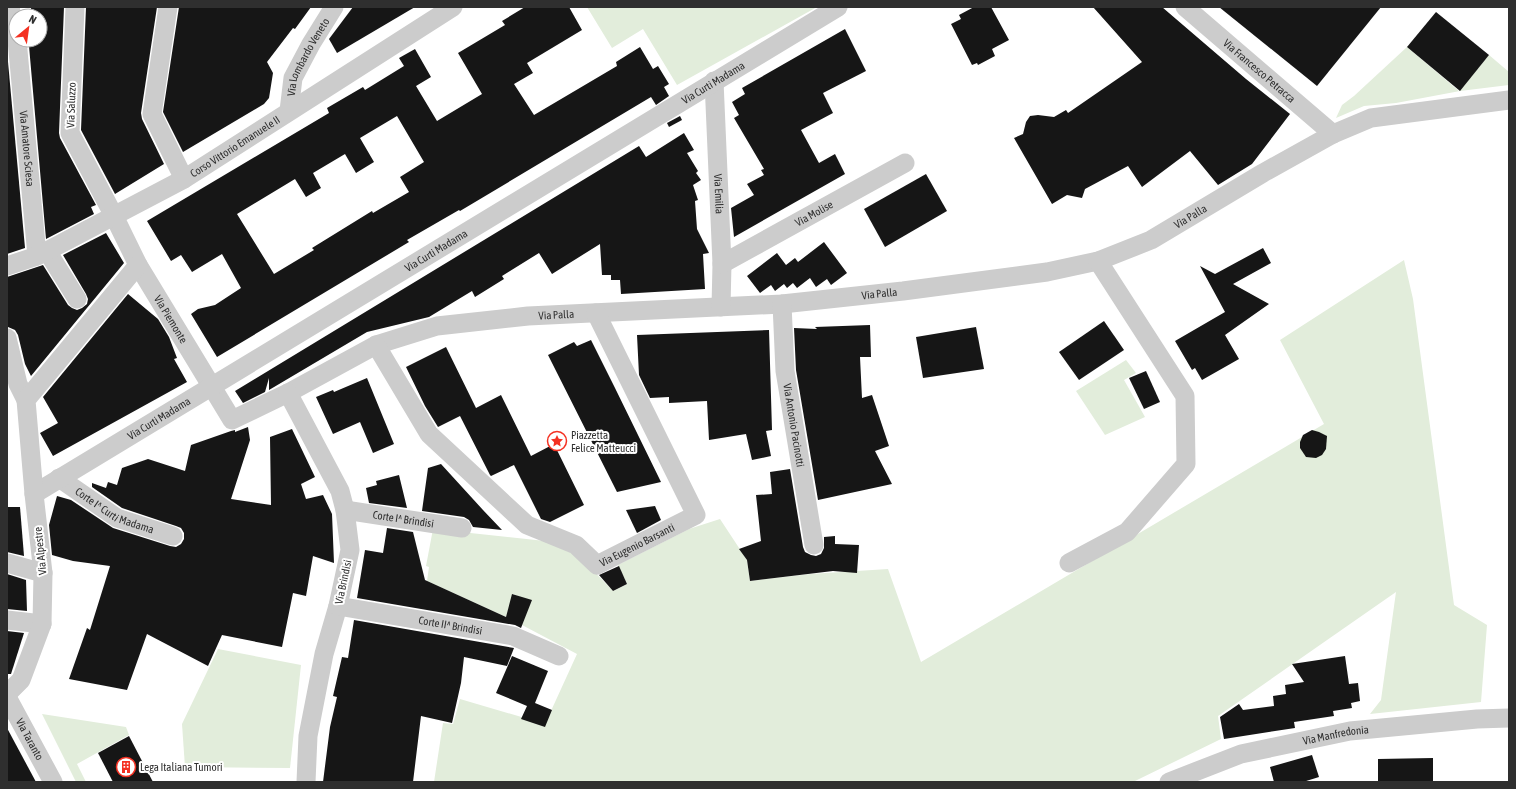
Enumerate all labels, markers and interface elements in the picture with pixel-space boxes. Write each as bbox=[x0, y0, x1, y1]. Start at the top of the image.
north arrow bbox=[8, 8, 48, 48]
text: N bbox=[27, 12, 39, 26]
street label: Via Lombardo Veneto bbox=[285, 16, 332, 97]
street label: Via Francesco Petracca bbox=[1221, 37, 1298, 105]
street label: Via Curti Madama bbox=[680, 59, 747, 106]
street label: Via Saluzzo bbox=[64, 82, 78, 128]
street label: Via Amatore Sciesa bbox=[18, 110, 37, 187]
street label: Corso Vittorio Emanuele II bbox=[188, 113, 282, 180]
street label: Via Emilia bbox=[712, 174, 726, 214]
street label: Via Molise bbox=[793, 198, 835, 229]
street label: Via Palla bbox=[1172, 202, 1209, 231]
street label: Via Curti Madama bbox=[402, 227, 470, 274]
street label: Via Palla bbox=[861, 286, 898, 301]
street label: Via Piemonte bbox=[152, 293, 190, 345]
street label: Via Palla bbox=[538, 308, 574, 322]
street label: Via Antonio Pacinotti bbox=[781, 383, 807, 468]
street label: Via Curti Madama bbox=[125, 395, 192, 442]
place label: Piazzetta Felice Matteucci bbox=[571, 429, 636, 454]
place icon: Piazzetta Felice Matteucci bbox=[546, 430, 568, 452]
street label: Corte I^ Curti Madama bbox=[73, 485, 155, 535]
street label: Corte I^ Brindisi bbox=[372, 508, 435, 530]
street label: Via Eugenio Barsanti bbox=[598, 521, 676, 569]
street label: Via Alpestre bbox=[32, 526, 48, 576]
street label: Via Brindisi bbox=[332, 559, 354, 605]
street label: Corte II^ Brindisi bbox=[418, 614, 483, 637]
street label: Via Taranto bbox=[14, 716, 46, 762]
street label: Via Manfredonia bbox=[1302, 723, 1369, 747]
building icon: Lega Italiana Tumori bbox=[115, 756, 137, 778]
place label: Lega Italiana Tumori bbox=[140, 761, 222, 773]

